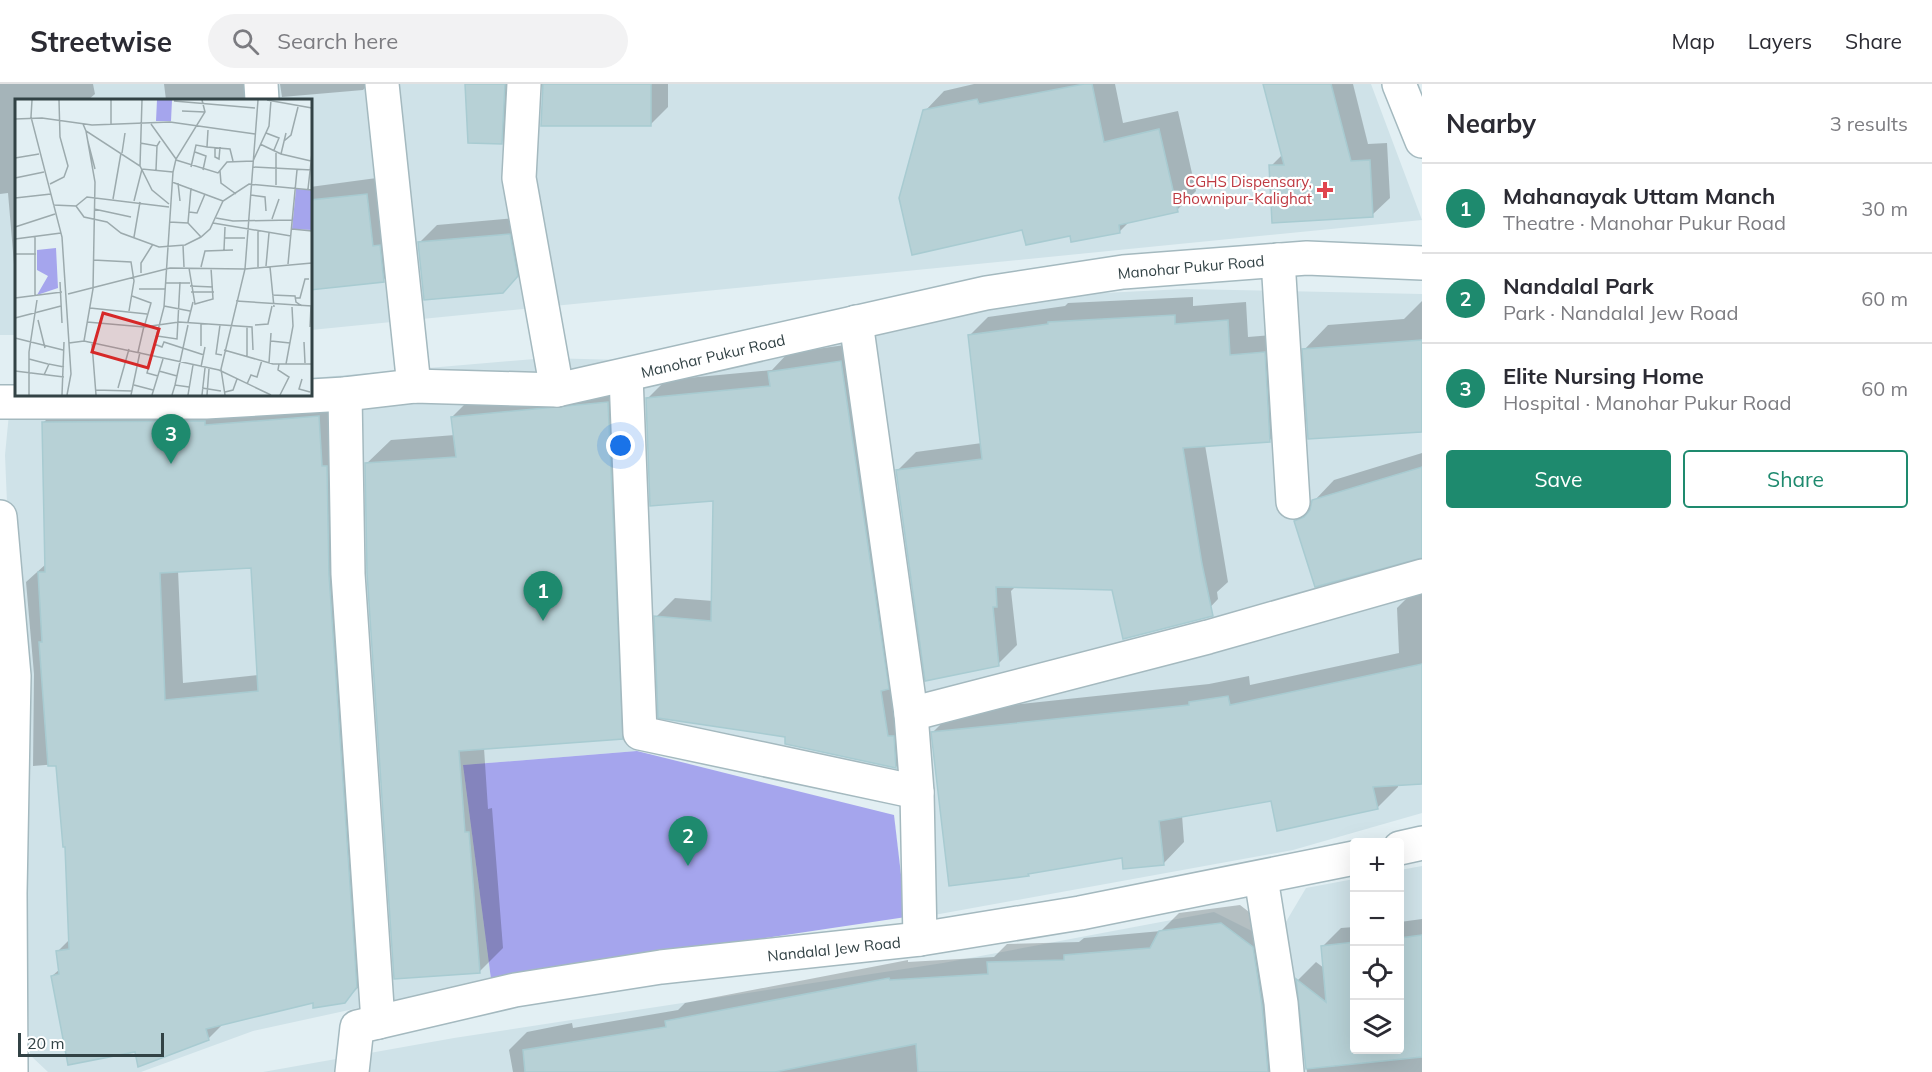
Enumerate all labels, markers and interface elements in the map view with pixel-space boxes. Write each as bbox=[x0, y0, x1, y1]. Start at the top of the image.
search box bbox=[208, 14, 628, 68]
text: Streetwise bbox=[30, 24, 172, 59]
icon: search bbox=[229, 25, 262, 58]
text: Search here bbox=[277, 27, 398, 55]
text: Map bbox=[1672, 28, 1715, 54]
text: Layers bbox=[1748, 28, 1812, 54]
text: Share bbox=[1845, 28, 1902, 54]
inset map bbox=[15, 99, 312, 396]
text: Nearby bbox=[1446, 107, 1536, 140]
text: 3 results bbox=[1830, 111, 1908, 136]
place label: CGHS Dispensary, Bhownipur-Kalighat bbox=[1172, 172, 1312, 208]
marker: CGHS Dispensary, Bhownipur-Kalighat bbox=[1316, 181, 1334, 199]
text: Mahanayak Uttam Manch bbox=[1503, 182, 1775, 210]
text: 1 bbox=[1460, 196, 1472, 221]
text: 30 m bbox=[1861, 196, 1908, 221]
text: Theatre · Manohar Pukur Road bbox=[1503, 210, 1786, 235]
street label: Manohar Pukur Road bbox=[1117, 251, 1265, 283]
text: Nandalal Park bbox=[1503, 272, 1654, 300]
text: 2 bbox=[1460, 286, 1472, 311]
text: 60 m bbox=[1861, 286, 1908, 311]
text: Park · Nandalal Jew Road bbox=[1503, 300, 1739, 325]
street label: Manohar Pukur Road bbox=[639, 330, 787, 382]
text: Elite Nursing Home bbox=[1503, 362, 1704, 390]
text: 3 bbox=[1460, 376, 1472, 401]
text: 60 m bbox=[1861, 376, 1908, 401]
text: Hospital · Manohar Pukur Road bbox=[1503, 390, 1792, 415]
pin: 3 bbox=[152, 414, 190, 464]
your location bbox=[606, 431, 635, 460]
button: Save bbox=[1446, 450, 1671, 508]
button: Share bbox=[1683, 450, 1908, 508]
pin: 1 bbox=[524, 572, 562, 621]
pin: 2 bbox=[668, 816, 708, 866]
map controls bbox=[1350, 838, 1404, 1054]
button: + bbox=[1350, 838, 1404, 892]
button: − bbox=[1350, 892, 1404, 946]
street label: Nandalal Jew Road bbox=[766, 933, 902, 965]
button: locate bbox=[1350, 946, 1404, 1000]
button: layers bbox=[1350, 1000, 1404, 1054]
scale bar bbox=[18, 1030, 164, 1058]
text: 20 m bbox=[27, 1033, 64, 1053]

